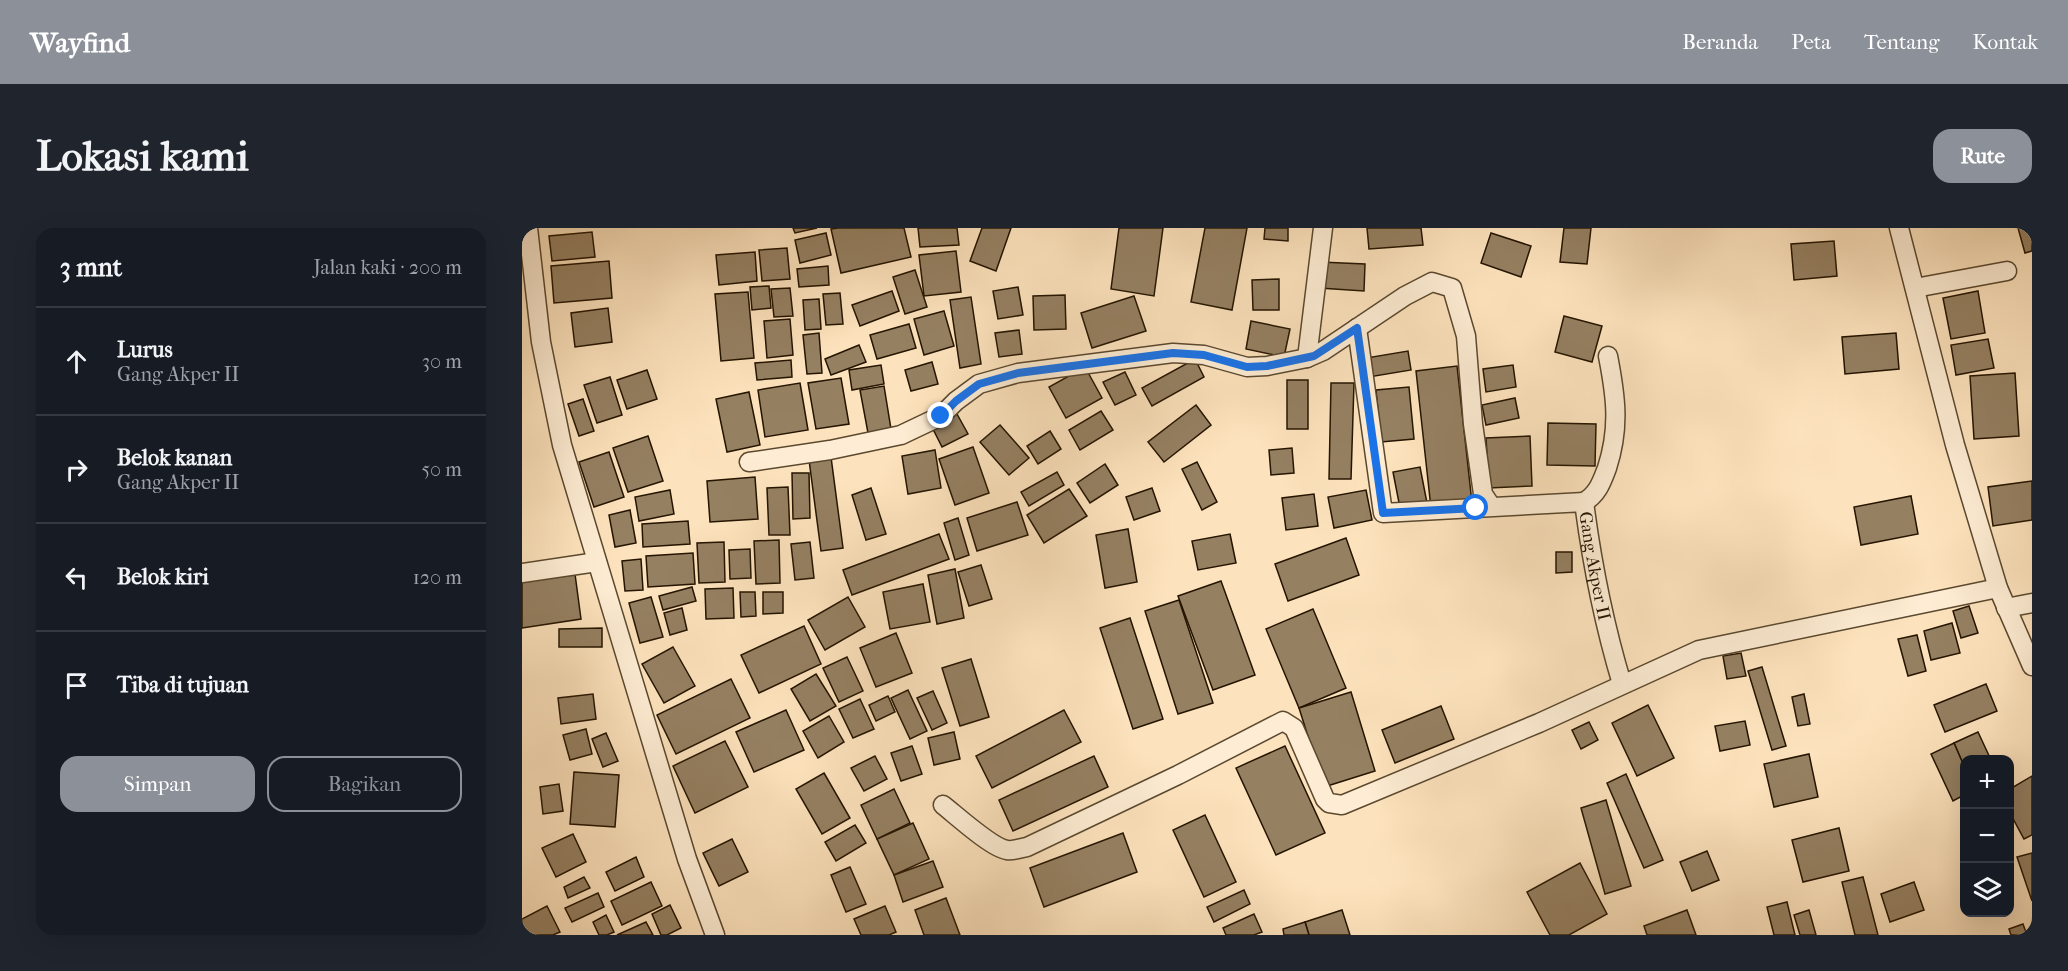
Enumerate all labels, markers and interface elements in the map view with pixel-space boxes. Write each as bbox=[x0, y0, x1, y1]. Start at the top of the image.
text: Wayfind bbox=[30, 26, 130, 59]
text: Beranda bbox=[1682, 30, 1758, 54]
text: Peta bbox=[1791, 30, 1831, 54]
text: Tentang bbox=[1864, 30, 1940, 54]
text: Kontak bbox=[1973, 30, 2038, 54]
button: Rute bbox=[1933, 129, 2032, 183]
text: Lokasi kami bbox=[36, 132, 249, 181]
text: 3 mnt bbox=[60, 252, 122, 283]
text: Jalan kaki · 200 m bbox=[313, 256, 462, 279]
text: Lurus bbox=[117, 337, 173, 363]
icon: ahead bbox=[60, 345, 93, 378]
text: 30 m bbox=[422, 350, 462, 373]
text: Gang Akper II bbox=[117, 363, 239, 386]
route end bbox=[927, 402, 953, 428]
text: Belok kanan bbox=[117, 445, 232, 471]
icon: right bbox=[60, 453, 93, 486]
text: 50 m bbox=[421, 458, 462, 481]
text: Gang Akper II bbox=[117, 471, 239, 494]
route start bbox=[1462, 494, 1488, 520]
street label: Gang Akper II bbox=[1574, 510, 1615, 623]
icon: left bbox=[60, 561, 93, 594]
text: Belok kiri bbox=[117, 564, 209, 590]
text: 120 m bbox=[413, 566, 462, 589]
icon: arrive bbox=[60, 669, 93, 702]
text: Tiba di tujuan bbox=[117, 672, 249, 698]
map controls bbox=[1960, 755, 2014, 917]
button: + bbox=[1960, 755, 2014, 809]
button: Simpan bbox=[60, 756, 255, 812]
button: Bagikan bbox=[267, 756, 462, 812]
button: − bbox=[1960, 809, 2014, 863]
button: layers bbox=[1960, 863, 2014, 917]

